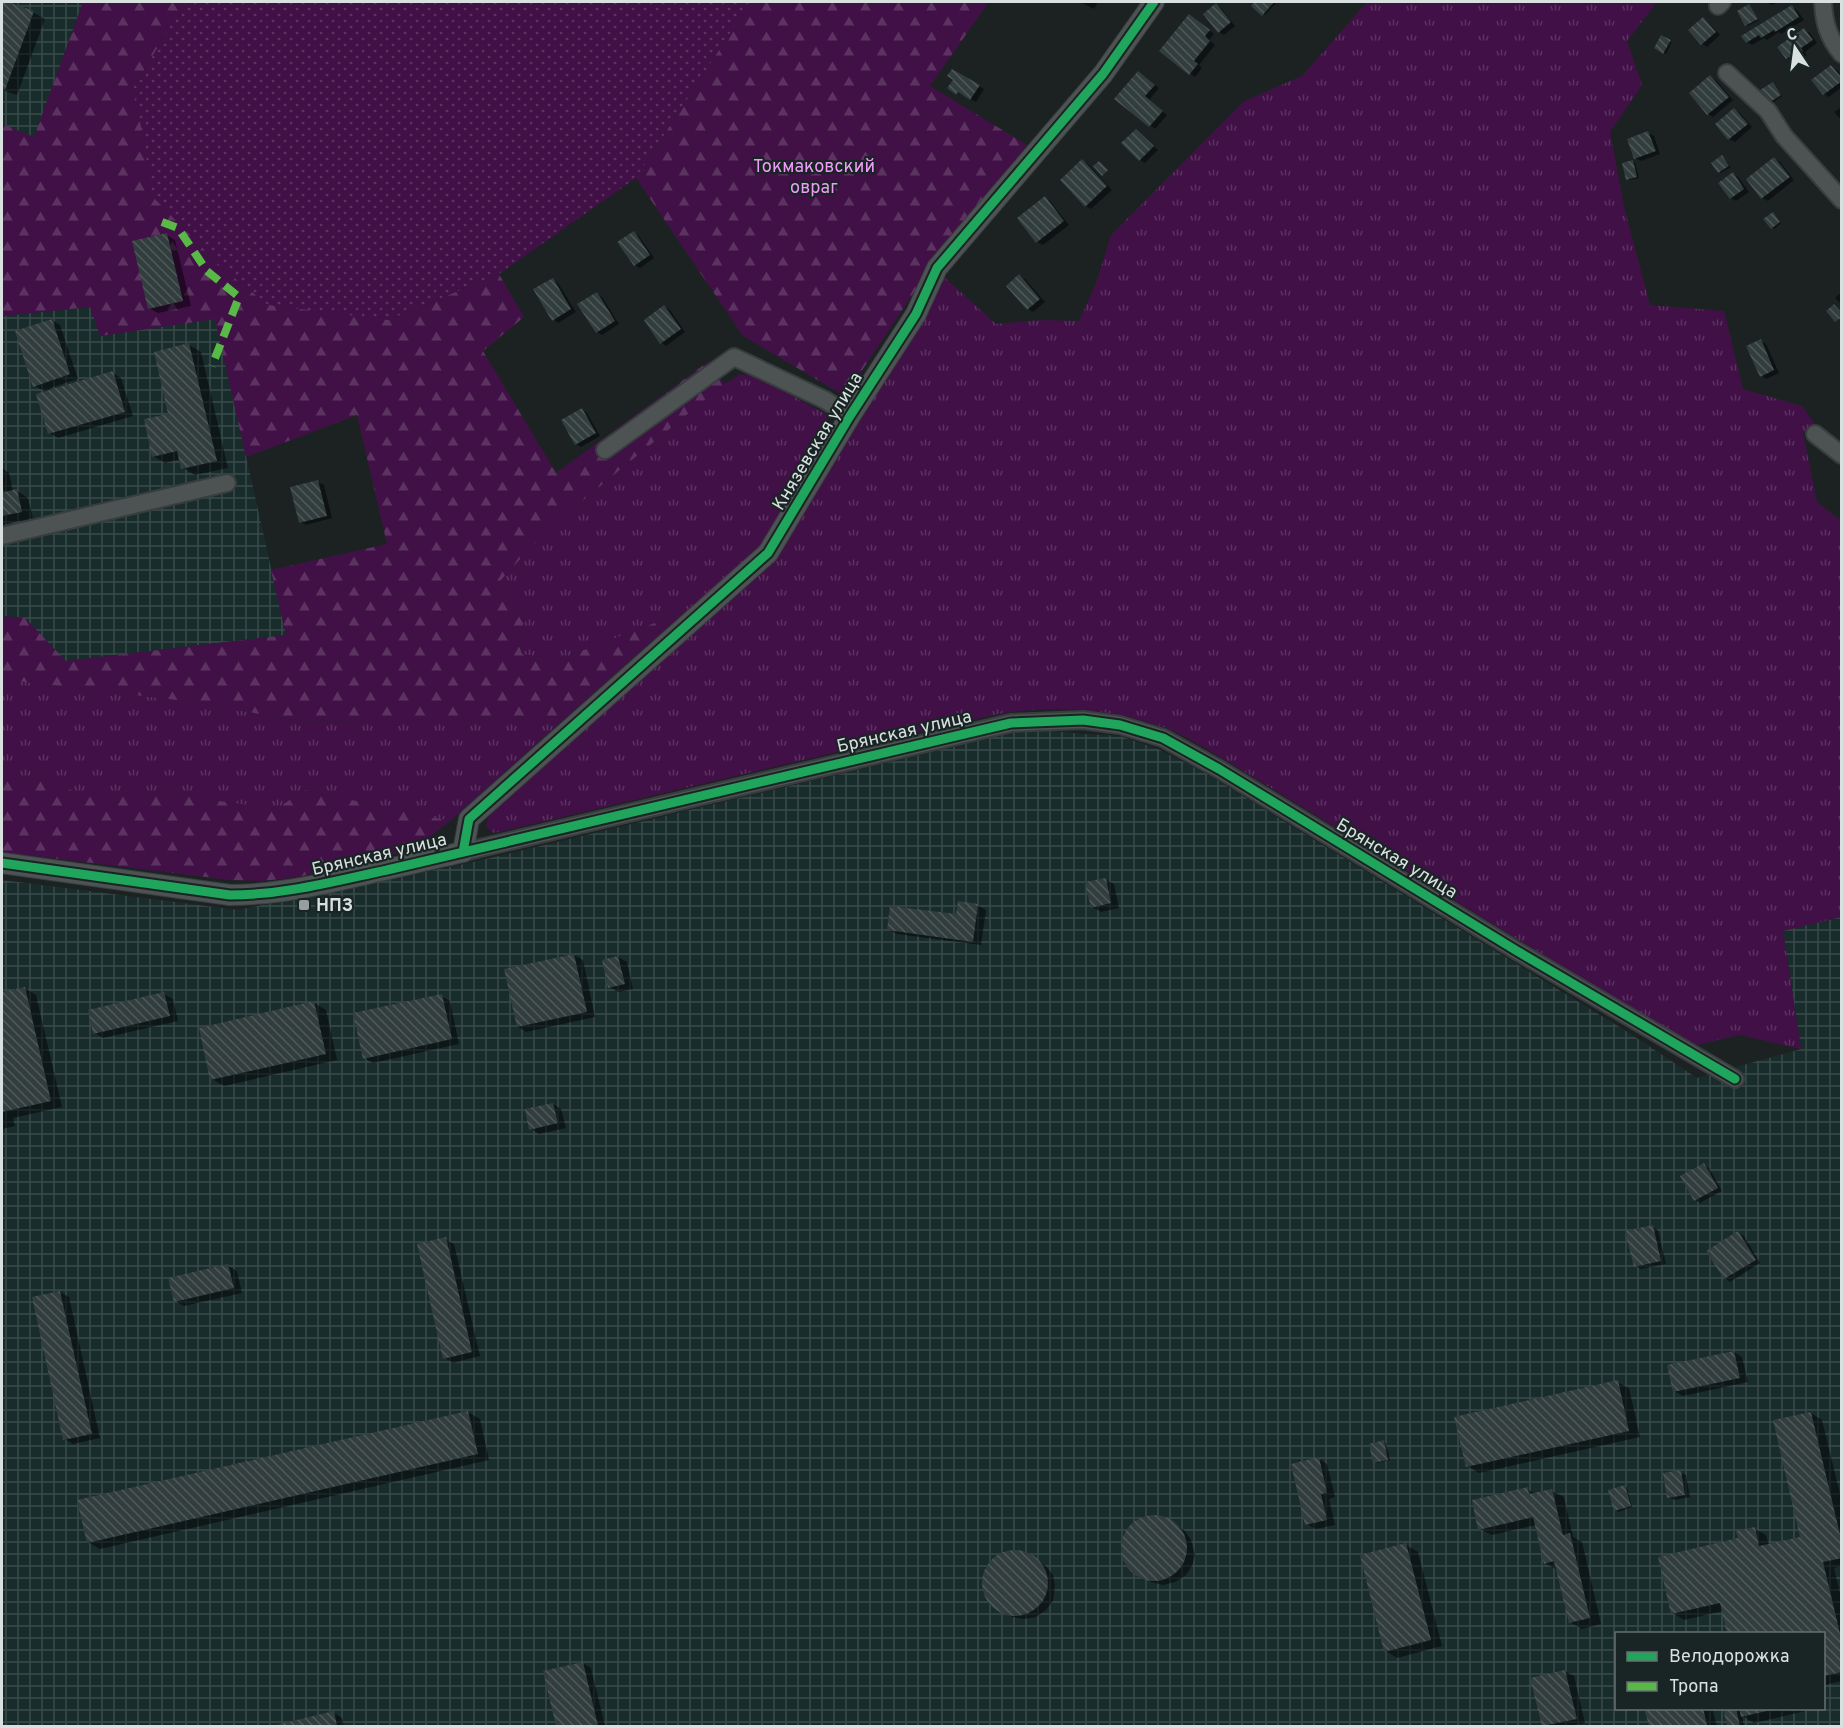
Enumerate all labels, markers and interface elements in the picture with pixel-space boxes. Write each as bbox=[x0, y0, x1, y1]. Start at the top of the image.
north arrow bbox=[1765, 18, 1825, 78]
text: С bbox=[1785, 24, 1799, 46]
park label: Токмаковский овраг bbox=[753, 156, 875, 200]
street label: Князевская улица bbox=[768, 369, 869, 515]
street label: Брянская улица bbox=[835, 706, 974, 759]
street label: Брянская улица bbox=[1331, 814, 1461, 905]
street label: Брянская улица bbox=[310, 829, 449, 882]
place label: НПЗ bbox=[316, 895, 353, 918]
marker: НПЗ bbox=[297, 898, 311, 912]
legend bbox=[1615, 1632, 1825, 1710]
text: Велодорожка bbox=[1669, 1646, 1789, 1669]
text: Тропа bbox=[1669, 1676, 1718, 1699]

